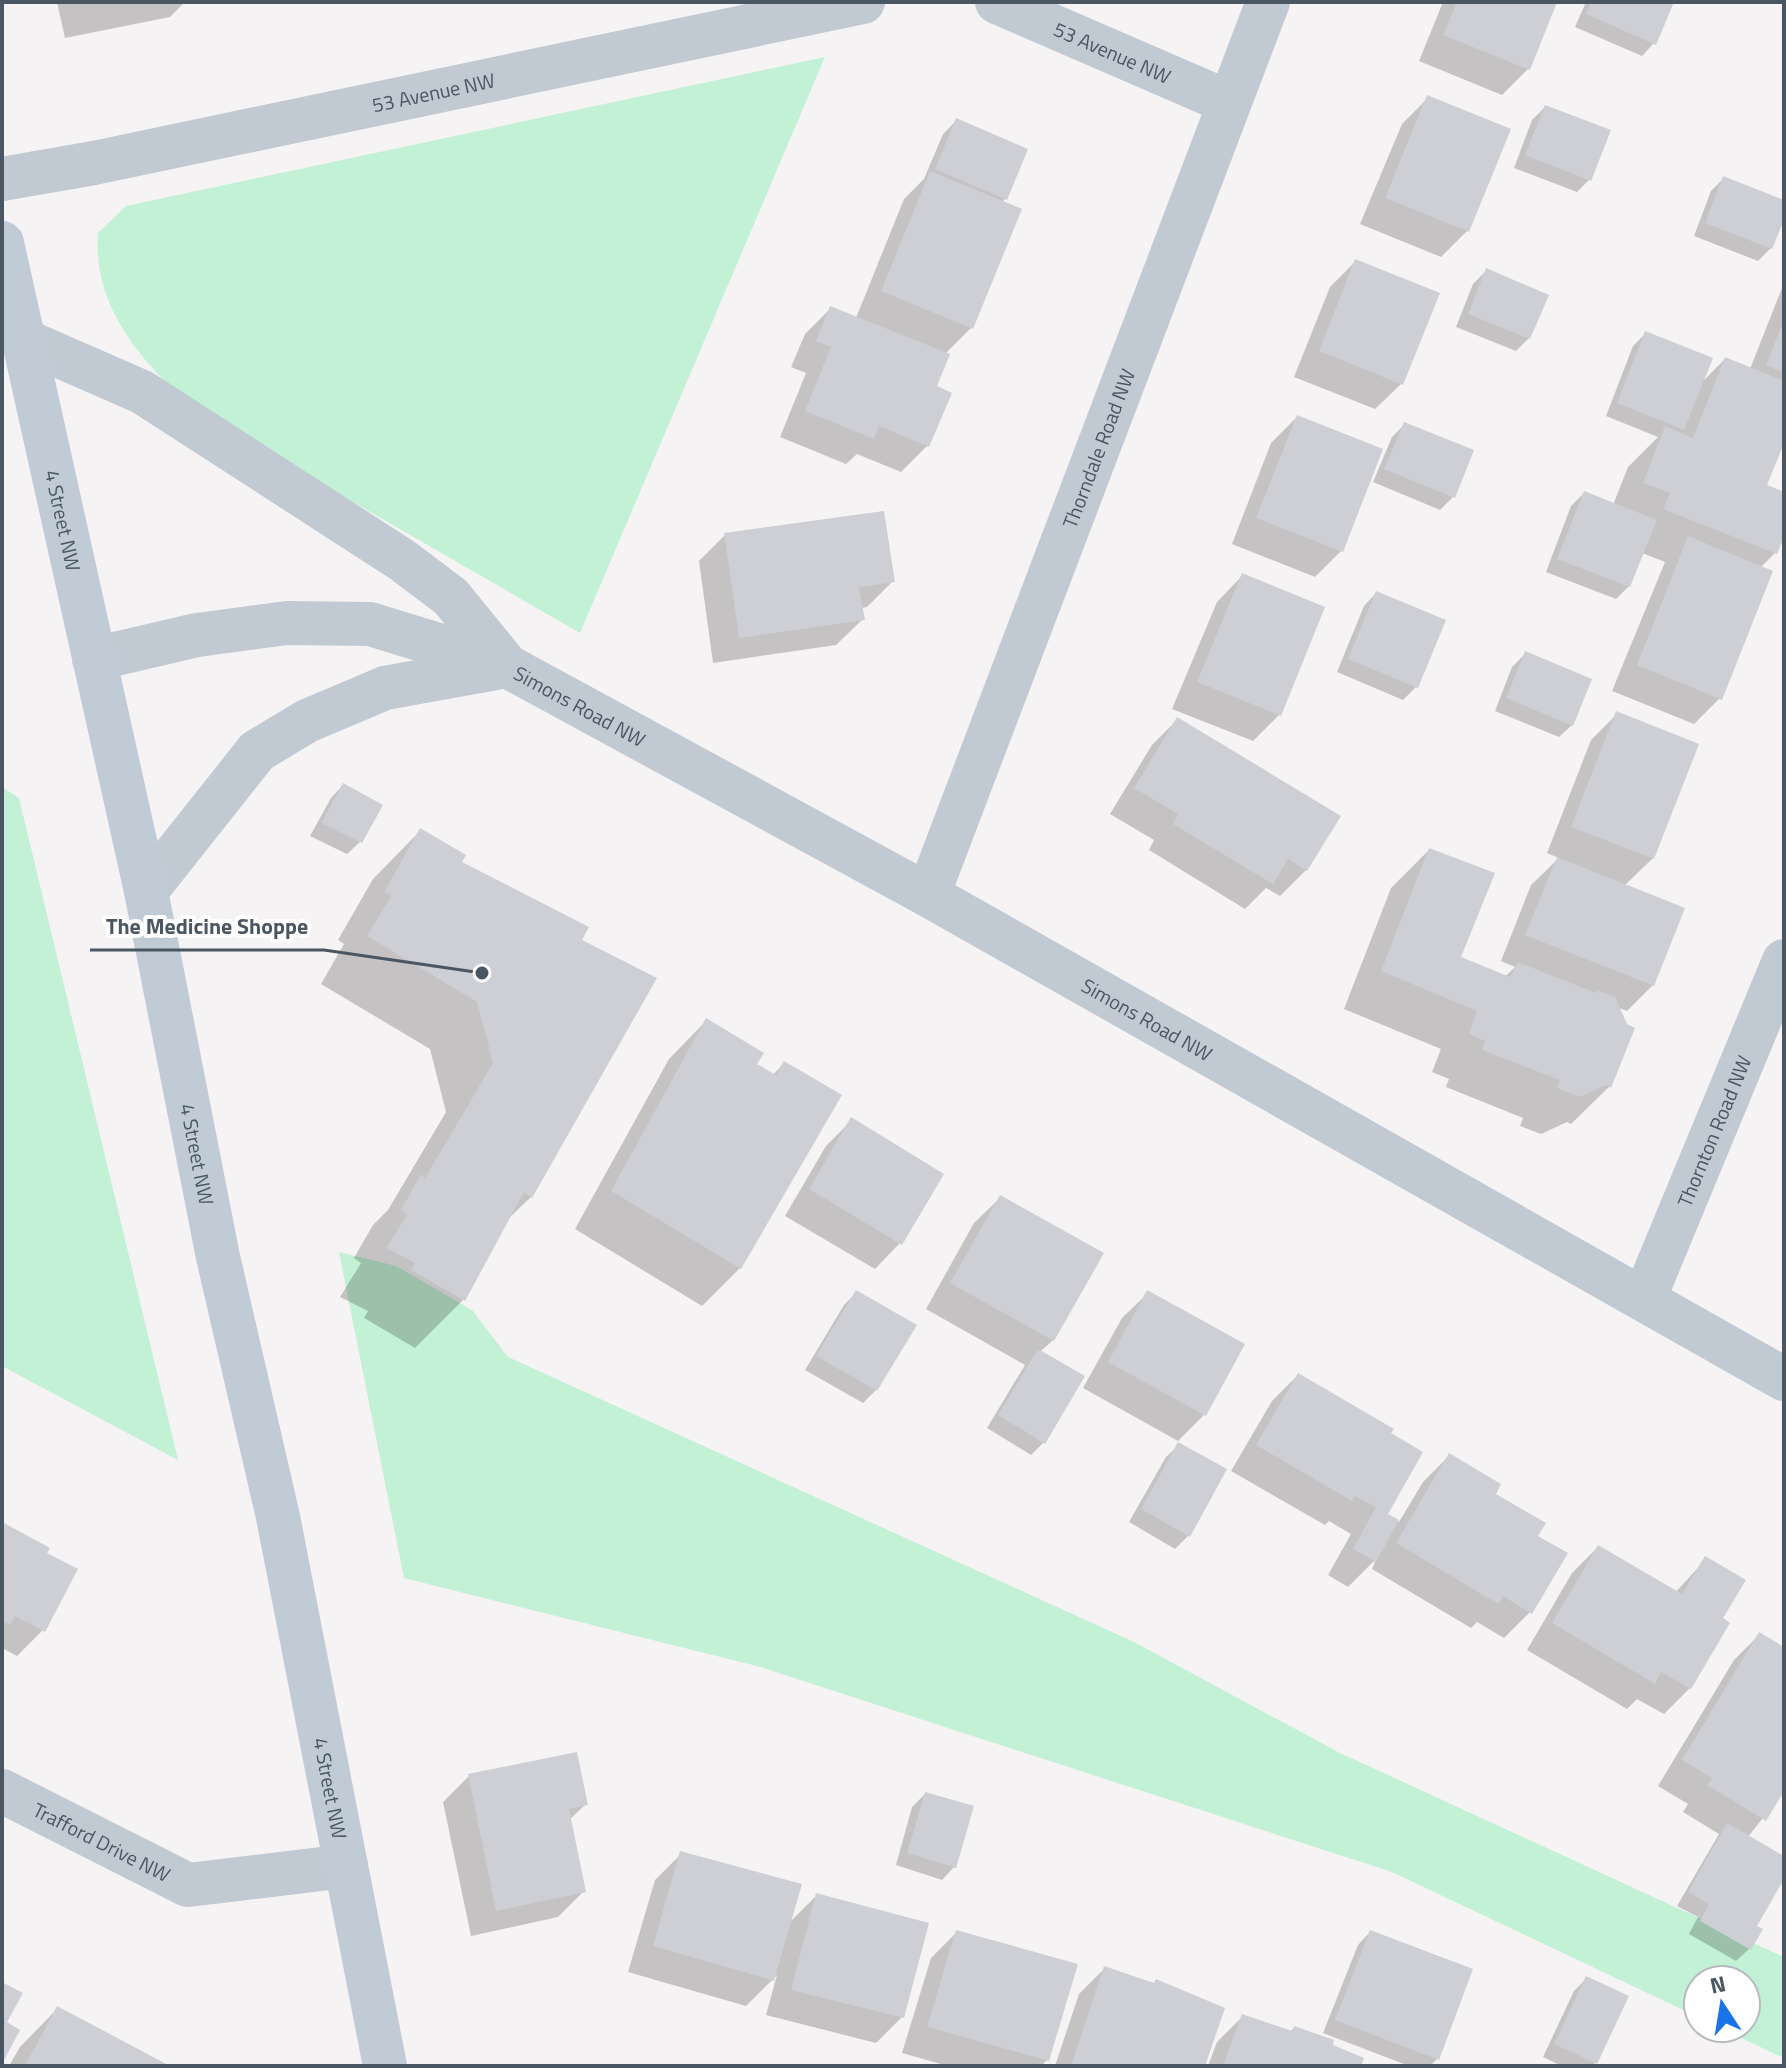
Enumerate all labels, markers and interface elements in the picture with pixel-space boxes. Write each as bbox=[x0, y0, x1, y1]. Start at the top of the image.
street label: 53 Avenue NW bbox=[1049, 13, 1176, 91]
street label: 53 Avenue NW bbox=[369, 64, 498, 120]
street label: Thorndale Road NW bbox=[1054, 364, 1143, 532]
street label: 4 Street NW bbox=[37, 467, 90, 574]
street label: Simons Road NW bbox=[509, 657, 652, 754]
callout: The Medicine Shoppe bbox=[90, 904, 324, 950]
text: The Medicine Shoppe bbox=[106, 909, 308, 943]
street label: Simons Road NW bbox=[1076, 970, 1219, 1069]
street label: Thornton Road NW bbox=[1668, 1050, 1759, 1211]
street label: 4 Street NW bbox=[173, 1101, 223, 1208]
street label: 4 Street NW bbox=[306, 1735, 356, 1842]
street label: Trafford Drive NW bbox=[28, 1794, 176, 1889]
north arrow bbox=[1682, 1964, 1762, 2044]
text: N bbox=[1707, 1966, 1729, 2003]

